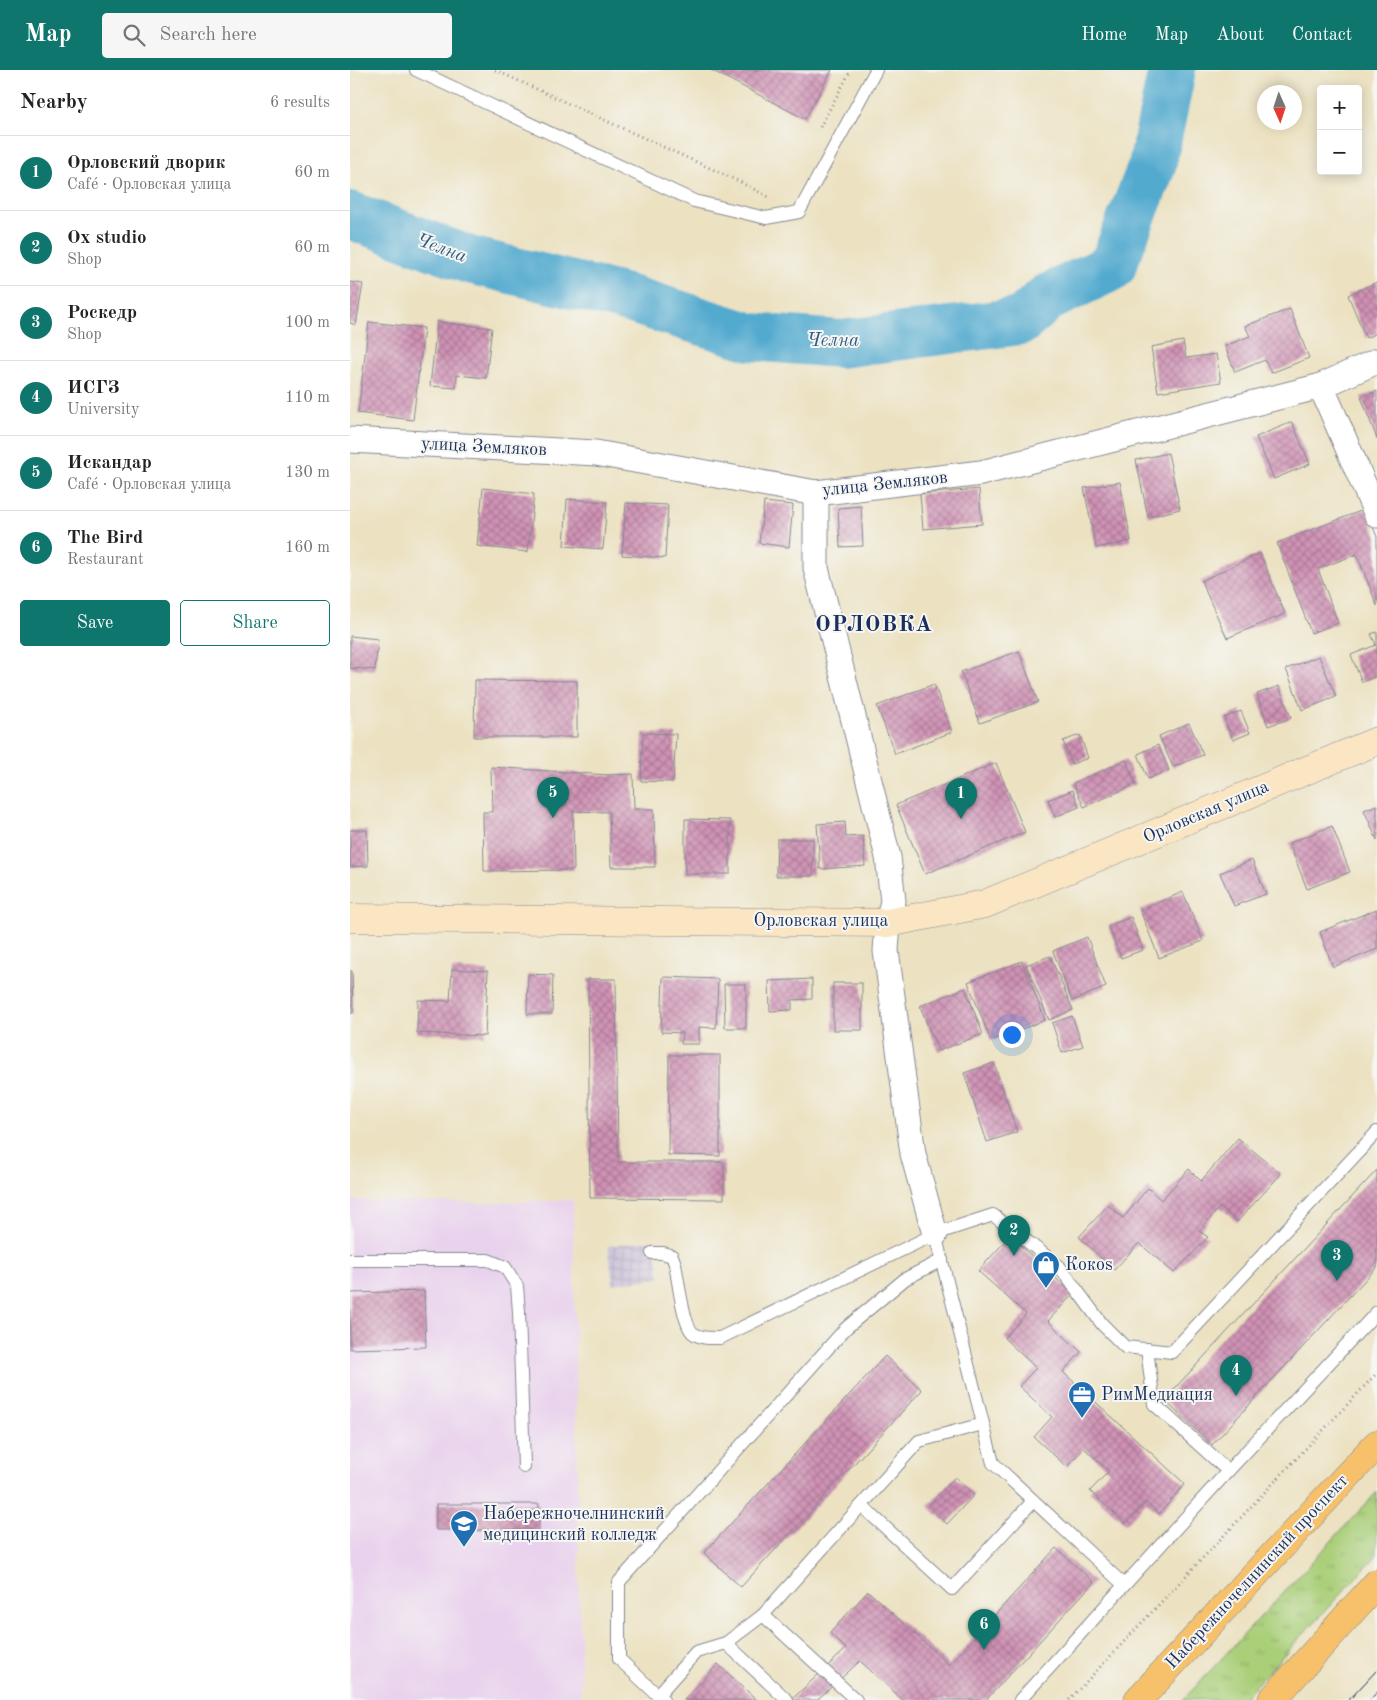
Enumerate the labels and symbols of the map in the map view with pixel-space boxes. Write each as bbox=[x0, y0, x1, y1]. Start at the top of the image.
north arrow bbox=[1257, 85, 1302, 130]
water label: Челна bbox=[413, 231, 469, 267]
water label: Челна bbox=[807, 332, 859, 351]
street label: улица Земляков bbox=[421, 435, 547, 459]
street label: улица Земляков bbox=[821, 468, 949, 500]
district label: ОРЛОВКА bbox=[815, 614, 933, 636]
pin: 5 bbox=[537, 777, 569, 818]
street label: Орловская улица bbox=[1140, 777, 1272, 847]
pin: 1 bbox=[945, 778, 977, 819]
street label: Орловская улица bbox=[754, 912, 888, 930]
your location bbox=[999, 1022, 1025, 1048]
pin: 2 bbox=[998, 1215, 1030, 1256]
pin: 3 bbox=[1321, 1240, 1353, 1281]
shop icon: Кокоs bbox=[1031, 1250, 1061, 1289]
place label: Кокоs bbox=[1065, 1256, 1113, 1274]
pin: 4 bbox=[1220, 1355, 1252, 1396]
office icon: РимМедиация bbox=[1067, 1380, 1097, 1419]
place label: РимМедиация bbox=[1101, 1386, 1213, 1404]
street label: Набережночелнинский проспект bbox=[1162, 1471, 1352, 1673]
place label: Набережночелнинский медицинский колледж bbox=[483, 1505, 665, 1544]
school or university icon: Набережночелнинский медицинский колледж bbox=[449, 1509, 479, 1548]
pin: 6 bbox=[968, 1609, 1000, 1650]

